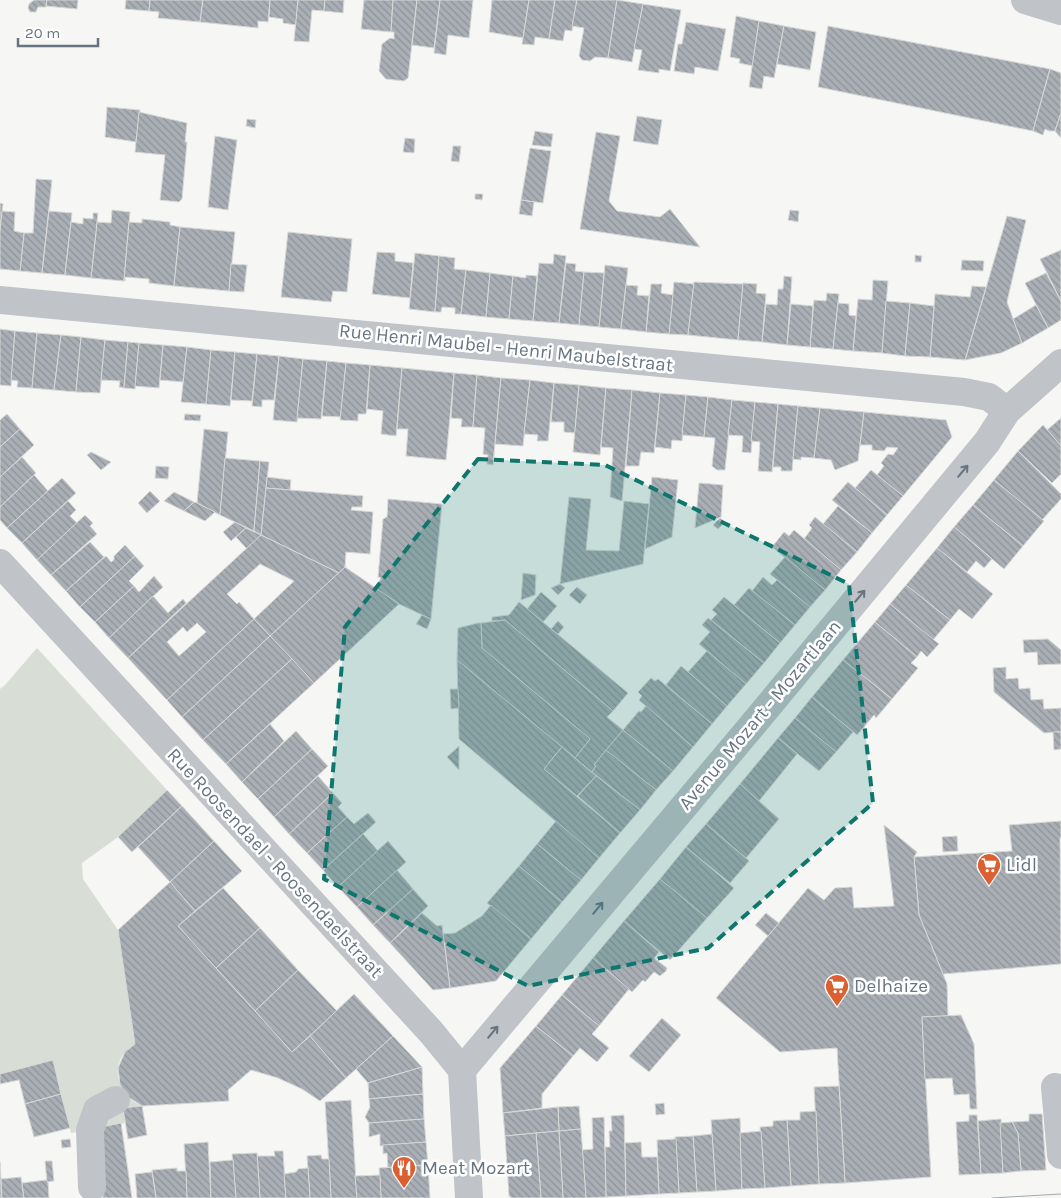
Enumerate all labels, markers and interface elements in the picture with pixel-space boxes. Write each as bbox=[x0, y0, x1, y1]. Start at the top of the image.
scale bar bbox=[18, 15, 98, 47]
text: 20 m bbox=[25, 24, 60, 42]
street label: Rue Henri Maubel - Henri Maubelstraat bbox=[338, 320, 674, 376]
one-way arrow bbox=[958, 464, 969, 477]
one-way arrow bbox=[854, 590, 865, 603]
street label: Avenue Mozart - Mozartlaan bbox=[674, 616, 846, 814]
street label: Rue Roosendael - Roosendaelstraat bbox=[163, 744, 387, 982]
supermarket icon: Lidl bbox=[976, 852, 1002, 886]
place label: Lidl bbox=[1006, 854, 1037, 876]
one-way arrow bbox=[592, 902, 603, 915]
supermarket icon: Delhaize bbox=[824, 973, 850, 1007]
place label: Delhaize bbox=[854, 975, 928, 997]
one-way arrow bbox=[487, 1026, 498, 1039]
restaurant icon: Meat Mozart bbox=[391, 1155, 417, 1189]
place label: Meat Mozart bbox=[422, 1157, 530, 1179]

